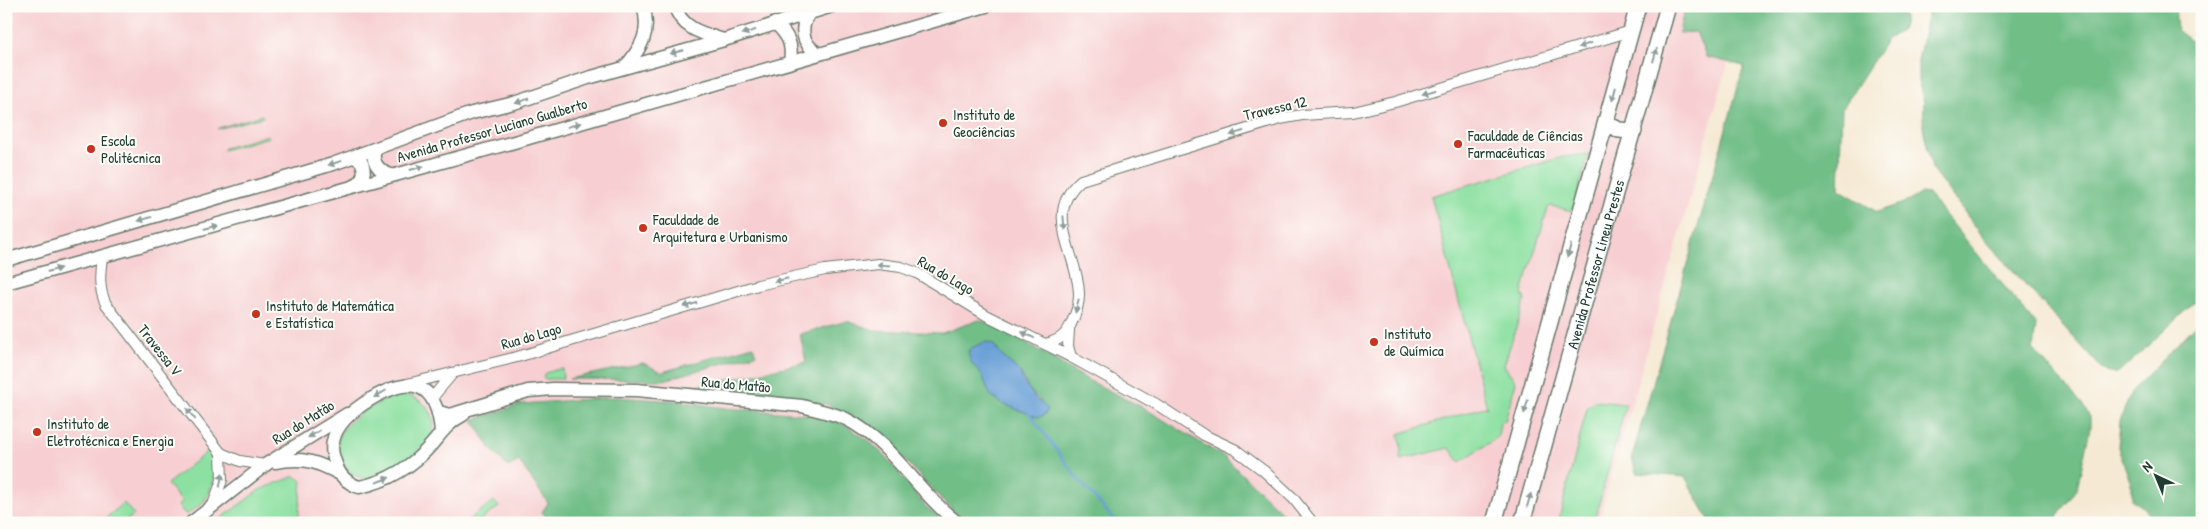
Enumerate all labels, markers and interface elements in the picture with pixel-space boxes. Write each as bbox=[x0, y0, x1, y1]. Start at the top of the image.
one-way arrow bbox=[742, 28, 757, 36]
one-way arrow bbox=[1577, 41, 1592, 49]
one-way arrow bbox=[1651, 47, 1659, 62]
one-way arrow bbox=[669, 49, 684, 57]
one-way arrow bbox=[1609, 87, 1617, 102]
one-way arrow bbox=[1422, 89, 1437, 97]
street label: Travessa 12 bbox=[1241, 91, 1309, 125]
street label: Avenida Professor Luciano Gualberto bbox=[394, 93, 590, 167]
one-way arrow bbox=[514, 97, 529, 105]
place label: Instituto de Geociências bbox=[953, 104, 1015, 142]
marker: Instituto de Geociências bbox=[937, 117, 949, 129]
one-way arrow bbox=[567, 120, 582, 128]
place label: Faculdade de Ciências Farmacêuticas bbox=[1467, 125, 1583, 163]
one-way arrow bbox=[1229, 129, 1244, 137]
place label: Escola Politécnica bbox=[101, 130, 161, 168]
marker: Faculdade de Ciências Farmacêuticas bbox=[1452, 138, 1464, 150]
marker: Escola Politécnica bbox=[85, 143, 97, 155]
one-way arrow bbox=[327, 160, 342, 168]
one-way arrow bbox=[410, 164, 425, 172]
street label: Avenida Professor Lineu Prestes bbox=[1561, 177, 1629, 351]
place label: Faculdade de Arquitetura e Urbanismo bbox=[652, 209, 787, 247]
one-way arrow bbox=[138, 215, 153, 223]
one-way arrow bbox=[1060, 215, 1068, 231]
marker: Faculdade de Arquitetura e Urbanismo bbox=[637, 222, 649, 234]
one-way arrow bbox=[203, 223, 218, 231]
one-way arrow bbox=[1565, 243, 1573, 258]
street label: Rua do Lago bbox=[914, 250, 978, 300]
one-way arrow bbox=[875, 261, 891, 269]
one-way arrow bbox=[47, 265, 62, 273]
one-way arrow bbox=[773, 276, 789, 284]
place label: Instituto de Matemática e Estatística bbox=[266, 295, 394, 333]
one-way arrow bbox=[1073, 299, 1081, 314]
one-way arrow bbox=[683, 301, 698, 309]
marker: Instituto de Matemática e Estatística bbox=[250, 308, 262, 320]
street label: Rua do Lago bbox=[498, 317, 564, 355]
street label: Travessa V bbox=[133, 320, 187, 381]
place label: Instituto de Química bbox=[1384, 323, 1444, 361]
one-way arrow bbox=[1021, 331, 1035, 339]
marker: Instituto de Química bbox=[1368, 336, 1380, 348]
street label: Rua do Matão bbox=[701, 371, 771, 397]
one-way arrow bbox=[374, 389, 387, 398]
street label: Rua do Matão bbox=[268, 395, 338, 449]
one-way arrow bbox=[1522, 400, 1530, 415]
one-way arrow bbox=[186, 408, 197, 421]
place label: Instituto de Eletrotécnica e Energia bbox=[47, 413, 173, 451]
marker: Instituto de Eletrotécnica e Energia bbox=[31, 426, 43, 438]
one-way arrow bbox=[307, 430, 320, 439]
north arrow bbox=[2130, 452, 2180, 502]
text: N bbox=[2137, 456, 2156, 476]
one-way arrow bbox=[218, 471, 226, 487]
one-way arrow bbox=[376, 476, 390, 484]
one-way arrow bbox=[1525, 493, 1533, 508]

